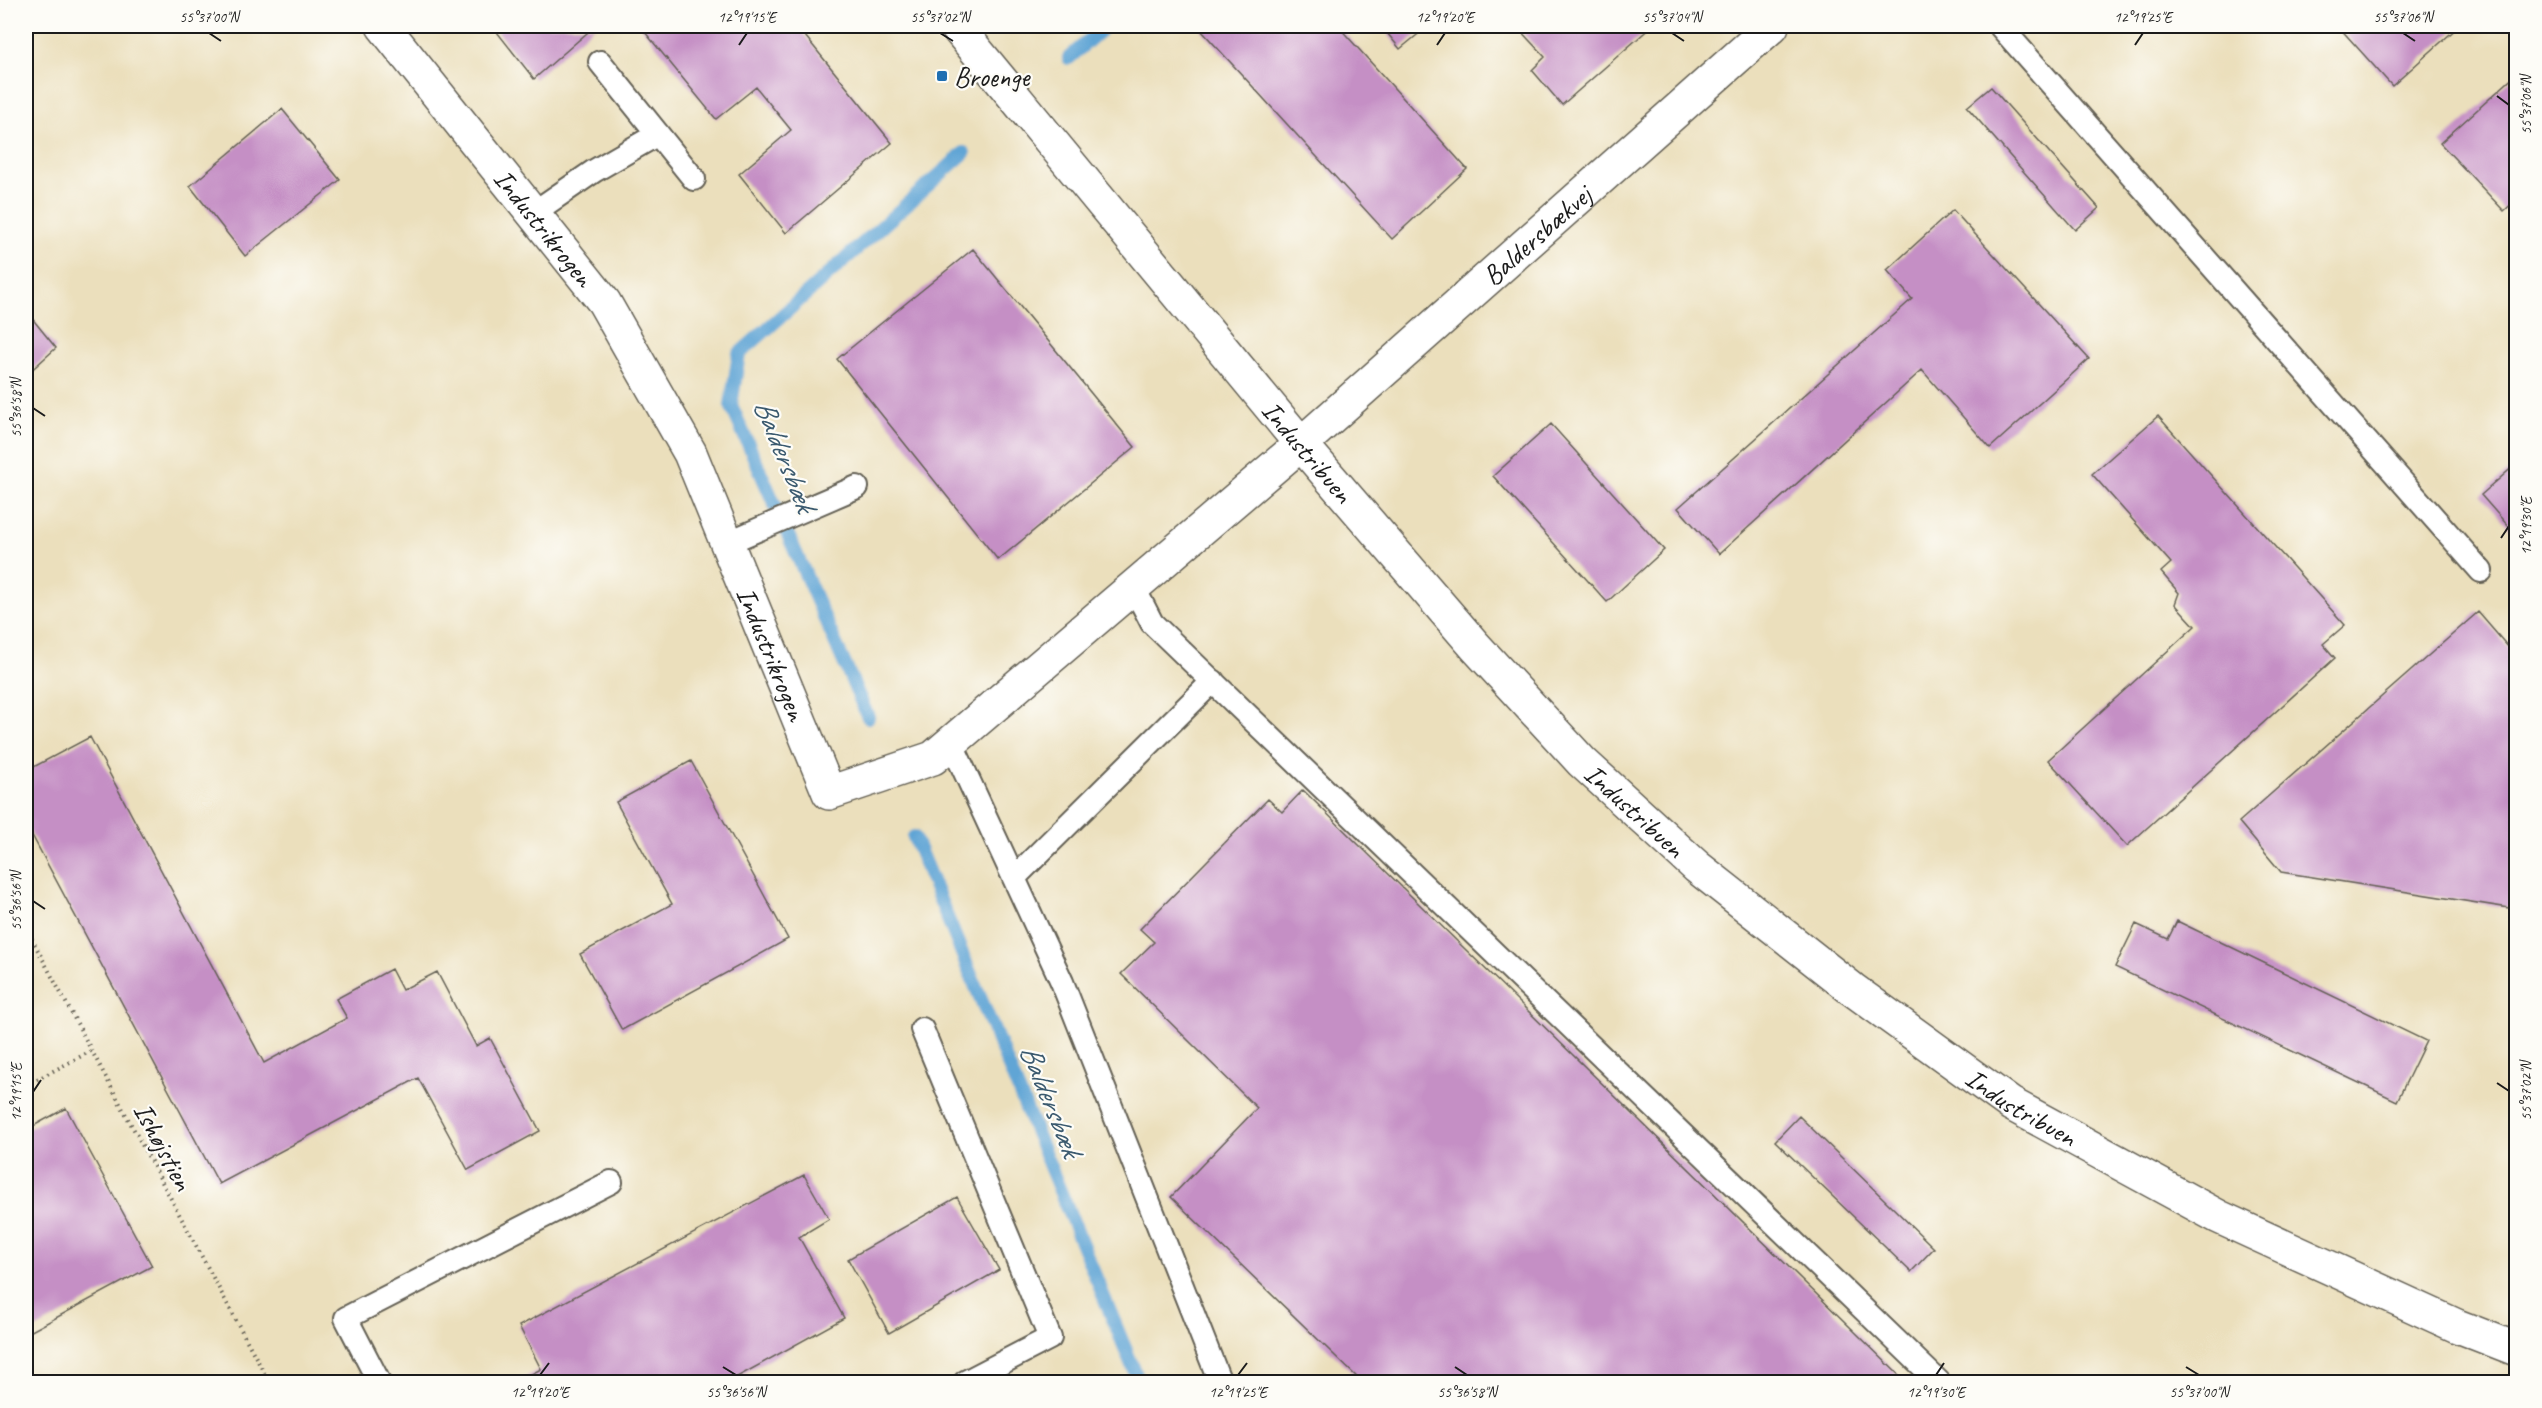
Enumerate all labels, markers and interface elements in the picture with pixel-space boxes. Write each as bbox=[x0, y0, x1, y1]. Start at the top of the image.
text: 55°37'00"N bbox=[179, 8, 242, 27]
text: 12°19'15"E bbox=[718, 8, 778, 27]
text: 55°37'02"N bbox=[910, 8, 973, 27]
text: 12°19'20"E bbox=[1416, 8, 1476, 27]
text: 55°37'04"N bbox=[1642, 8, 1705, 27]
text: 12°19'25"E bbox=[2114, 8, 2174, 27]
text: 55°37'06"N bbox=[2373, 8, 2436, 27]
place label: Broenge bbox=[954, 59, 1031, 94]
marker: Broenge bbox=[935, 69, 949, 83]
text: 55°37'06"N bbox=[2517, 72, 2536, 135]
street label: Industrikrogen bbox=[486, 162, 602, 295]
street label: Baldersbækvej bbox=[1475, 176, 1601, 293]
text: 55°36'58"N bbox=[7, 375, 26, 438]
water label: Baldersbæk bbox=[745, 393, 827, 521]
street label: Industribuen bbox=[1254, 393, 1362, 511]
text: 12°19'30"E bbox=[2517, 495, 2536, 555]
street label: Industrikrogen bbox=[729, 582, 815, 727]
street label: Industribuen bbox=[1577, 756, 1693, 866]
text: 55°36'56"N bbox=[7, 868, 26, 931]
water label: Baldersbæk bbox=[1011, 1038, 1093, 1166]
text: 55°37'02"N bbox=[2517, 1058, 2536, 1121]
street label: Industribuen bbox=[1959, 1060, 2084, 1155]
text: 12°19'15"E bbox=[7, 1061, 26, 1121]
street label: Ishøjstien bbox=[126, 1096, 202, 1197]
text: 12°19'20"E bbox=[511, 1383, 571, 1402]
text: 55°36'56"N bbox=[706, 1383, 769, 1402]
text: 12°19'25"E bbox=[1209, 1383, 1269, 1402]
text: 55°36'58"N bbox=[1437, 1383, 1500, 1402]
text: 12°19'30"E bbox=[1907, 1383, 1967, 1402]
text: 55°37'00"N bbox=[2169, 1383, 2232, 1402]

